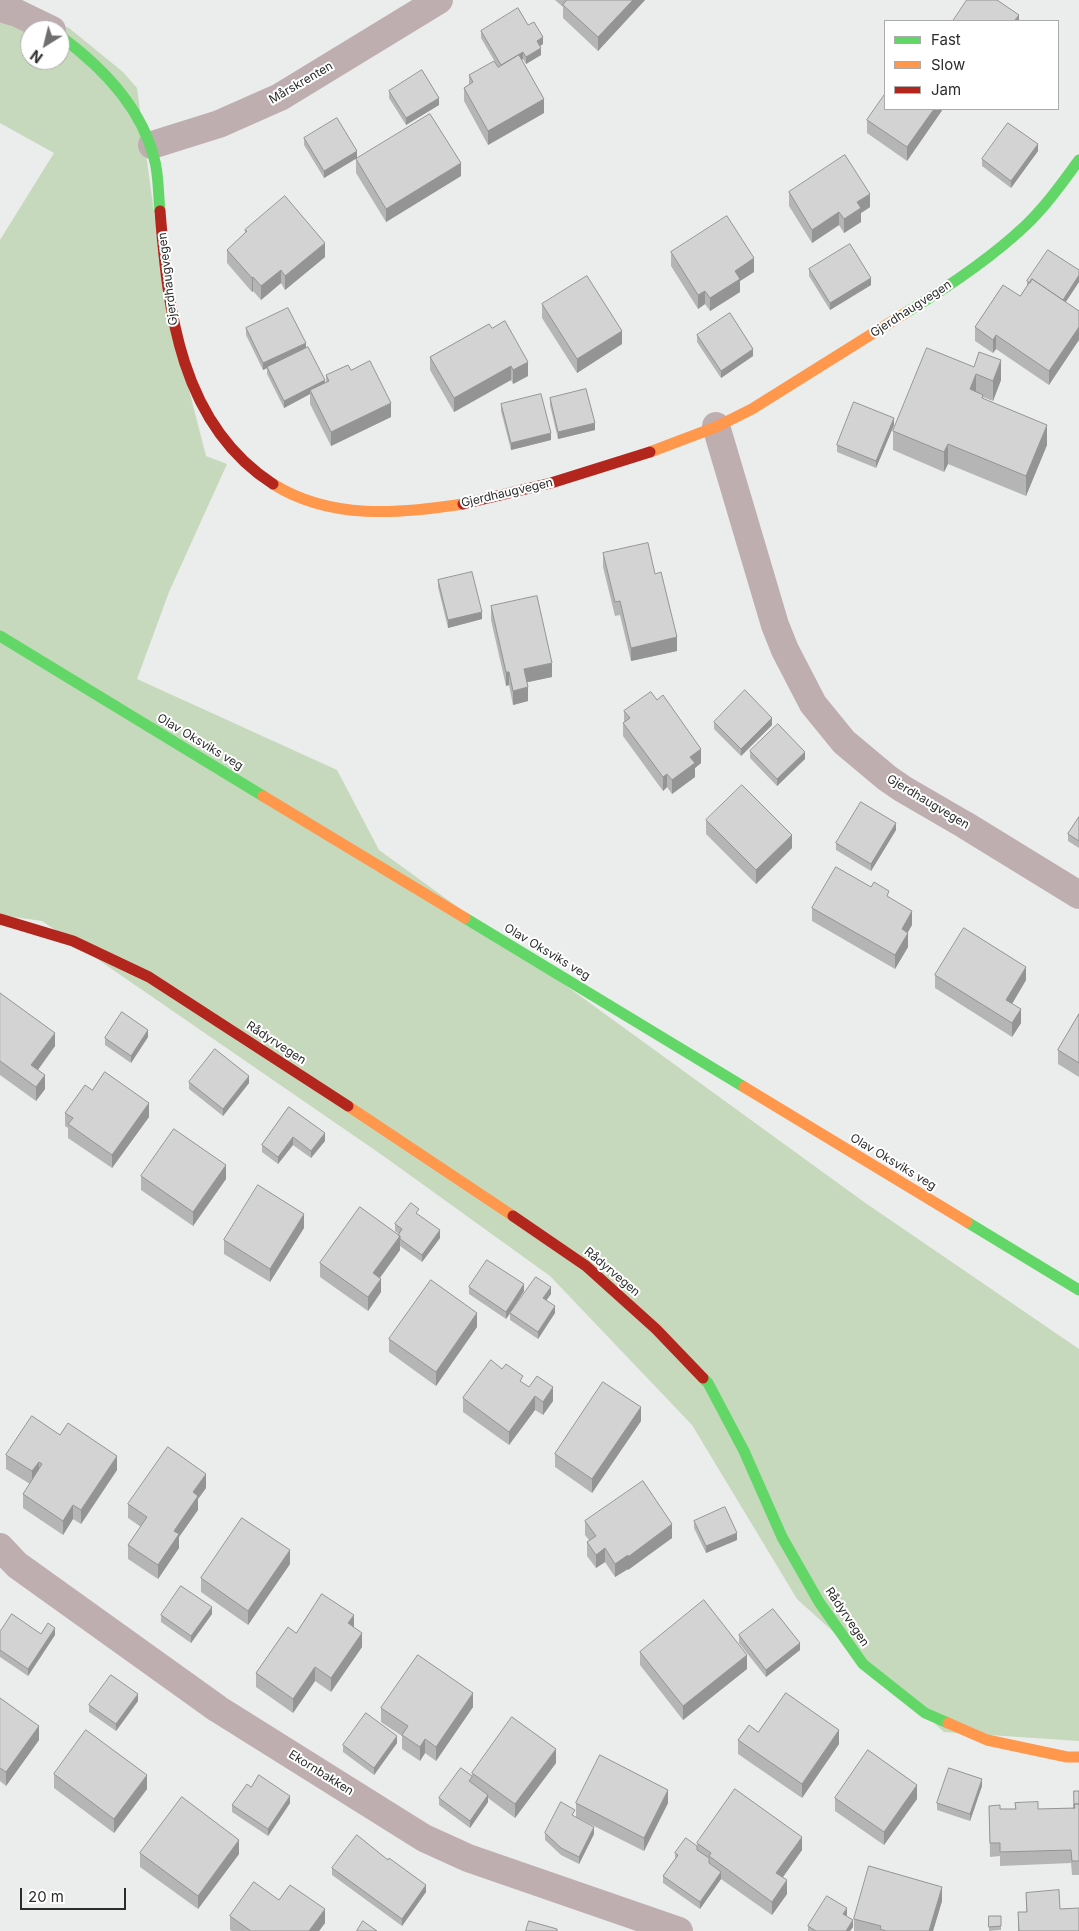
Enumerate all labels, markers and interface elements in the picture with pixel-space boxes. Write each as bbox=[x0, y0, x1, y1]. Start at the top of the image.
north arrow bbox=[20, 20, 70, 70]
legend bbox=[884, 20, 1059, 110]
text: Fast bbox=[931, 30, 961, 49]
text: N bbox=[27, 47, 46, 67]
text: Slow bbox=[931, 55, 965, 74]
street label: Mårskrenten bbox=[267, 59, 335, 107]
text: Jam bbox=[931, 80, 961, 99]
street label: Gjerdhaugvegen bbox=[155, 232, 181, 326]
street label: Gjerdhaugvegen bbox=[868, 277, 954, 341]
street label: Gjerdhaugvegen bbox=[460, 475, 554, 511]
street label: Olav Oksviks veg bbox=[154, 711, 246, 773]
street label: Gjerdhaugvegen bbox=[884, 772, 972, 832]
street label: Olav Oksviks veg bbox=[501, 921, 593, 983]
street label: Rådyrvegen bbox=[243, 1018, 309, 1068]
street label: Olav Oksviks veg bbox=[847, 1131, 939, 1193]
street label: Rådyrvegen bbox=[581, 1245, 643, 1299]
street label: Rådyrvegen bbox=[822, 1585, 872, 1649]
street label: Ekornbakken bbox=[286, 1747, 356, 1799]
scale bar bbox=[22, 1878, 129, 1910]
text: 20 m bbox=[28, 1887, 64, 1906]

